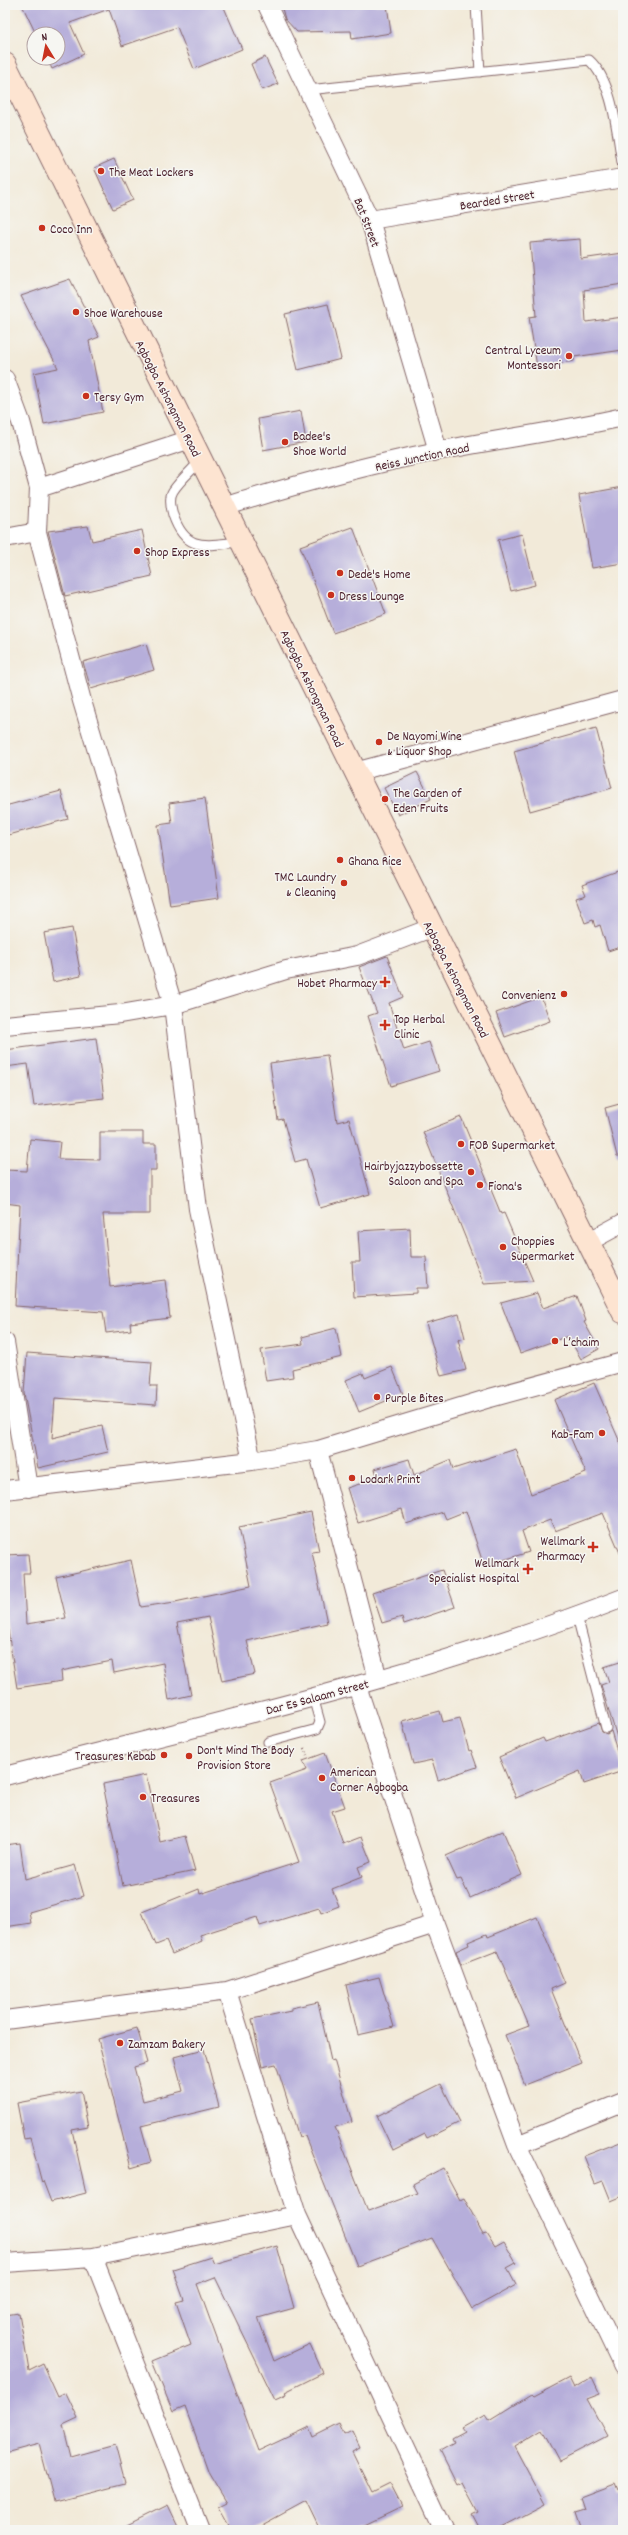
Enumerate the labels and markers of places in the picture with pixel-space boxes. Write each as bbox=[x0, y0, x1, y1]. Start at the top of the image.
place label: The Meat Lockers bbox=[109, 164, 194, 183]
marker: The Meat Lockers bbox=[96, 166, 106, 176]
place label: Coco Inn bbox=[50, 221, 92, 240]
marker: Coco Inn bbox=[37, 223, 47, 233]
place label: Shoe Warehouse bbox=[84, 305, 163, 324]
marker: Shoe Warehouse bbox=[71, 307, 81, 317]
place label: Central Lyceum Montessori bbox=[485, 342, 562, 376]
marker: Central Lyceum Montessori bbox=[564, 351, 574, 361]
place label: Tersy Gym bbox=[94, 389, 144, 408]
marker: Tersy Gym bbox=[81, 391, 91, 401]
place label: Badee's Shoe World bbox=[293, 428, 346, 462]
marker: Badee's Shoe World bbox=[280, 437, 290, 447]
place label: Shop Express bbox=[145, 544, 210, 563]
marker: Shop Express bbox=[132, 546, 142, 556]
place label: Dede's Home bbox=[348, 566, 411, 585]
marker: Dede's Home bbox=[335, 568, 345, 578]
place label: Dress Lounge bbox=[339, 588, 405, 607]
marker: Dress Lounge bbox=[326, 590, 336, 600]
place label: De Nayomi Wine & Liquor Shop bbox=[387, 728, 462, 762]
marker: De Nayomi Wine & Liquor Shop bbox=[374, 737, 384, 747]
place label: The Garden of Eden Fruits bbox=[393, 785, 462, 819]
marker: The Garden of Eden Fruits bbox=[380, 794, 390, 804]
place label: Ghana Rice bbox=[348, 853, 402, 872]
marker: Ghana Rice bbox=[335, 855, 345, 865]
place label: TMC Laundry & Cleaning bbox=[275, 869, 337, 903]
marker: TMC Laundry & Cleaning bbox=[339, 878, 349, 888]
place label: Hobet Pharmacy bbox=[297, 975, 378, 994]
marker: Hobet Pharmacy bbox=[380, 977, 390, 987]
place label: Convenienz bbox=[502, 987, 556, 1006]
marker: Convenienz bbox=[559, 989, 569, 999]
place label: Top Herbal Clinic bbox=[394, 1011, 445, 1045]
marker: Top Herbal Clinic bbox=[379, 1019, 391, 1031]
place label: FOB Supermarket bbox=[469, 1137, 555, 1156]
marker: FOB Supermarket bbox=[456, 1139, 466, 1149]
place label: Hairbyjazzybossette Saloon and Spa bbox=[364, 1158, 464, 1192]
marker: Hairbyjazzybossette Saloon and Spa bbox=[466, 1167, 476, 1177]
place label: Fiona's bbox=[488, 1178, 522, 1197]
marker: Fiona's bbox=[475, 1180, 485, 1190]
place label: Choppies Supermarket bbox=[511, 1233, 575, 1267]
marker: Choppies Supermarket bbox=[498, 1242, 508, 1252]
place label: L’chaim bbox=[563, 1334, 600, 1353]
marker: L’chaim bbox=[550, 1336, 560, 1346]
place label: Purple Bites bbox=[385, 1390, 444, 1409]
marker: Purple Bites bbox=[372, 1392, 382, 1402]
place label: Kab-Fam bbox=[551, 1426, 594, 1445]
marker: Kab-Fam bbox=[597, 1428, 607, 1438]
place label: Lodark Print bbox=[360, 1471, 421, 1490]
marker: Lodark Print bbox=[347, 1473, 357, 1483]
place label: Wellmark Pharmacy bbox=[537, 1533, 586, 1567]
marker: Wellmark Pharmacy bbox=[588, 1542, 598, 1552]
place label: Wellmark Specialist Hospital bbox=[429, 1555, 519, 1589]
marker: Wellmark Specialist Hospital bbox=[522, 1563, 534, 1575]
place label: Don't Mind The Body Provision Store bbox=[197, 1742, 295, 1776]
place label: Treasures Kebab bbox=[75, 1748, 156, 1767]
marker: Treasures Kebab bbox=[159, 1750, 169, 1760]
marker: Don't Mind The Body Provision Store bbox=[184, 1751, 194, 1761]
place label: American Corner Agbogba bbox=[330, 1764, 409, 1798]
marker: American Corner Agbogba bbox=[317, 1773, 327, 1783]
place label: Treasures bbox=[151, 1790, 200, 1809]
marker: Treasures bbox=[138, 1792, 148, 1802]
place label: Zamzam Bakery bbox=[128, 2036, 206, 2055]
marker: Zamzam Bakery bbox=[115, 2038, 125, 2048]

